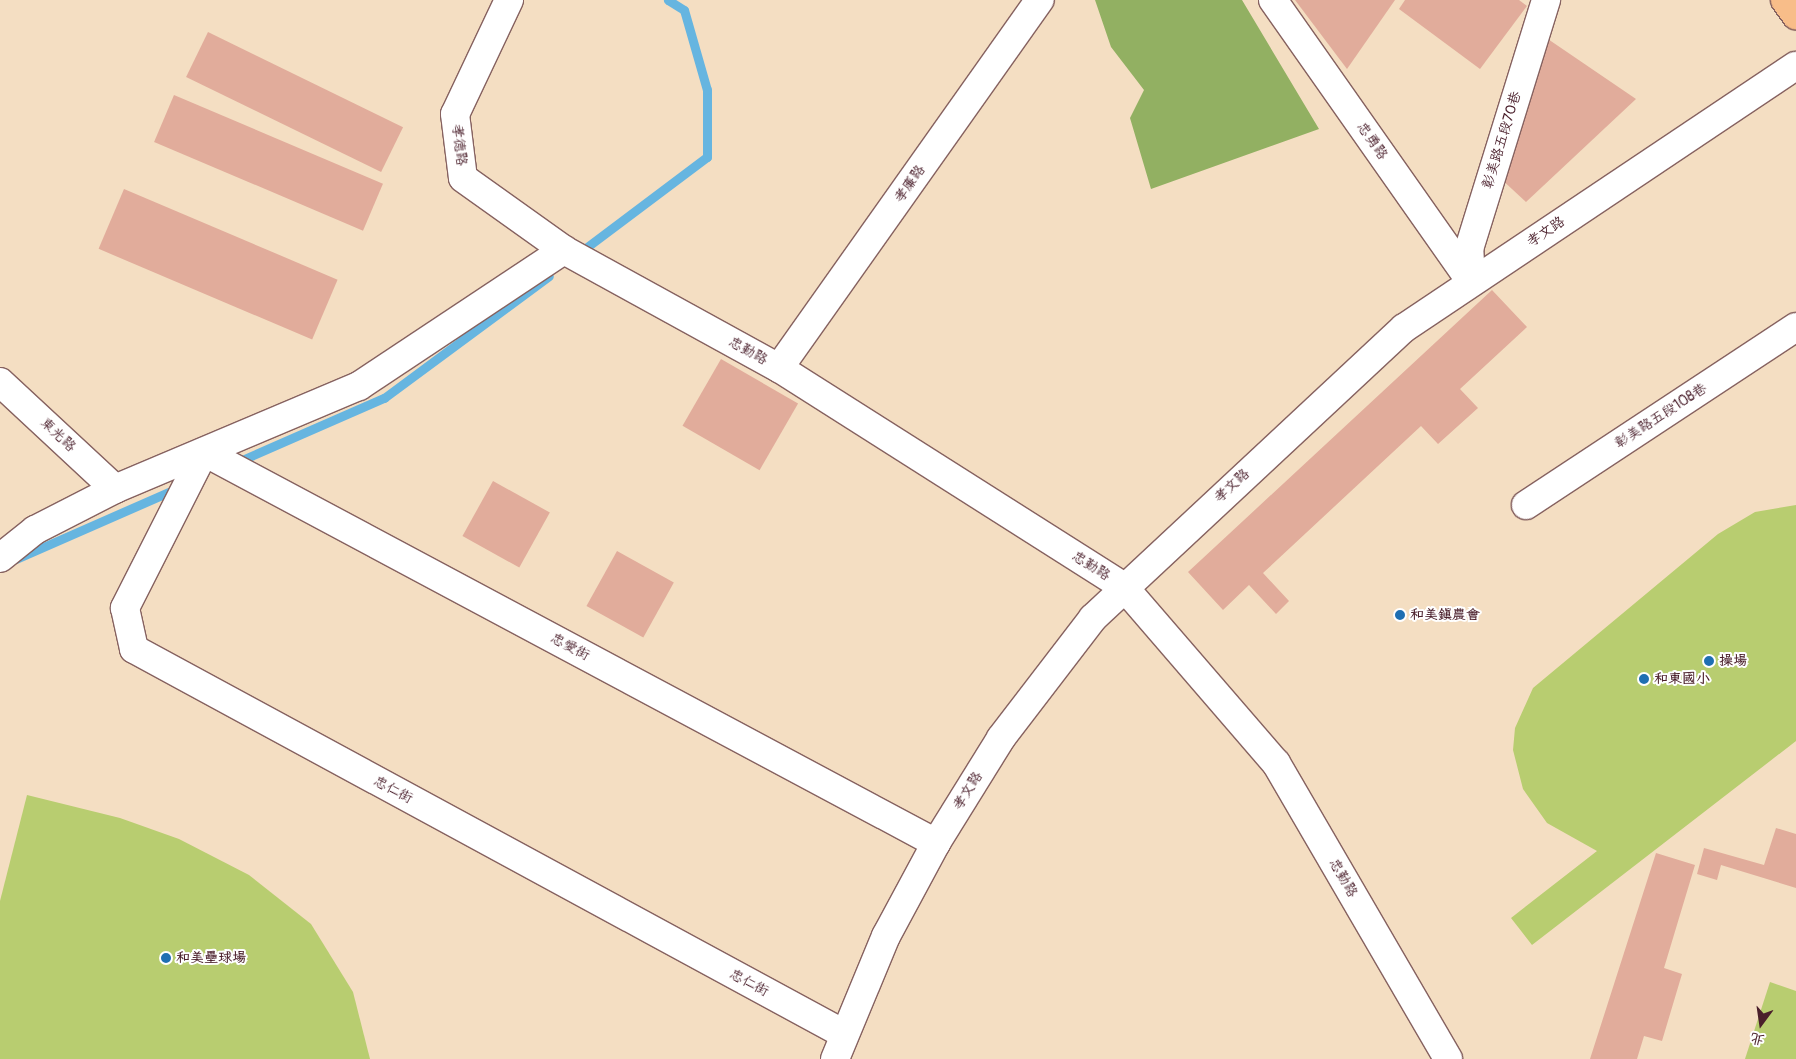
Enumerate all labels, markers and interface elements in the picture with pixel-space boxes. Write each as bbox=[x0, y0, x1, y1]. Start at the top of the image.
street label: 彰美路五段70巷 bbox=[1479, 89, 1525, 191]
street label: 忠勇路 bbox=[1353, 119, 1391, 163]
street label: 孝德路 bbox=[448, 123, 470, 167]
street label: 孝廉路 bbox=[891, 162, 929, 206]
street label: 孝文路 bbox=[1524, 213, 1568, 251]
street label: 忠勤路 bbox=[726, 333, 770, 369]
street label: 彰美路五段108巷 bbox=[1612, 380, 1710, 452]
street label: 東光路 bbox=[37, 415, 79, 455]
street label: 孝文路 bbox=[1211, 466, 1253, 506]
street label: 忠勤路 bbox=[1069, 548, 1113, 584]
place label: 和美鎮農會 bbox=[1410, 607, 1480, 623]
marker: 和美鎮農會 bbox=[1394, 609, 1406, 621]
street label: 忠愛街 bbox=[548, 630, 592, 664]
place label: 操場 bbox=[1719, 653, 1747, 669]
marker: 操場 bbox=[1703, 655, 1715, 667]
place label: 和東國小 bbox=[1654, 671, 1710, 687]
marker: 和東國小 bbox=[1638, 673, 1650, 685]
street label: 孝文路 bbox=[950, 769, 986, 813]
street label: 忠仁街 bbox=[371, 773, 415, 807]
street label: 忠勤路 bbox=[1325, 856, 1361, 900]
place label: 和美壘球場 bbox=[176, 950, 246, 966]
marker: 和美壘球場 bbox=[160, 952, 172, 964]
street label: 忠仁街 bbox=[727, 966, 771, 1000]
north arrow bbox=[1736, 999, 1786, 1049]
text: 北 bbox=[1748, 1029, 1766, 1049]

